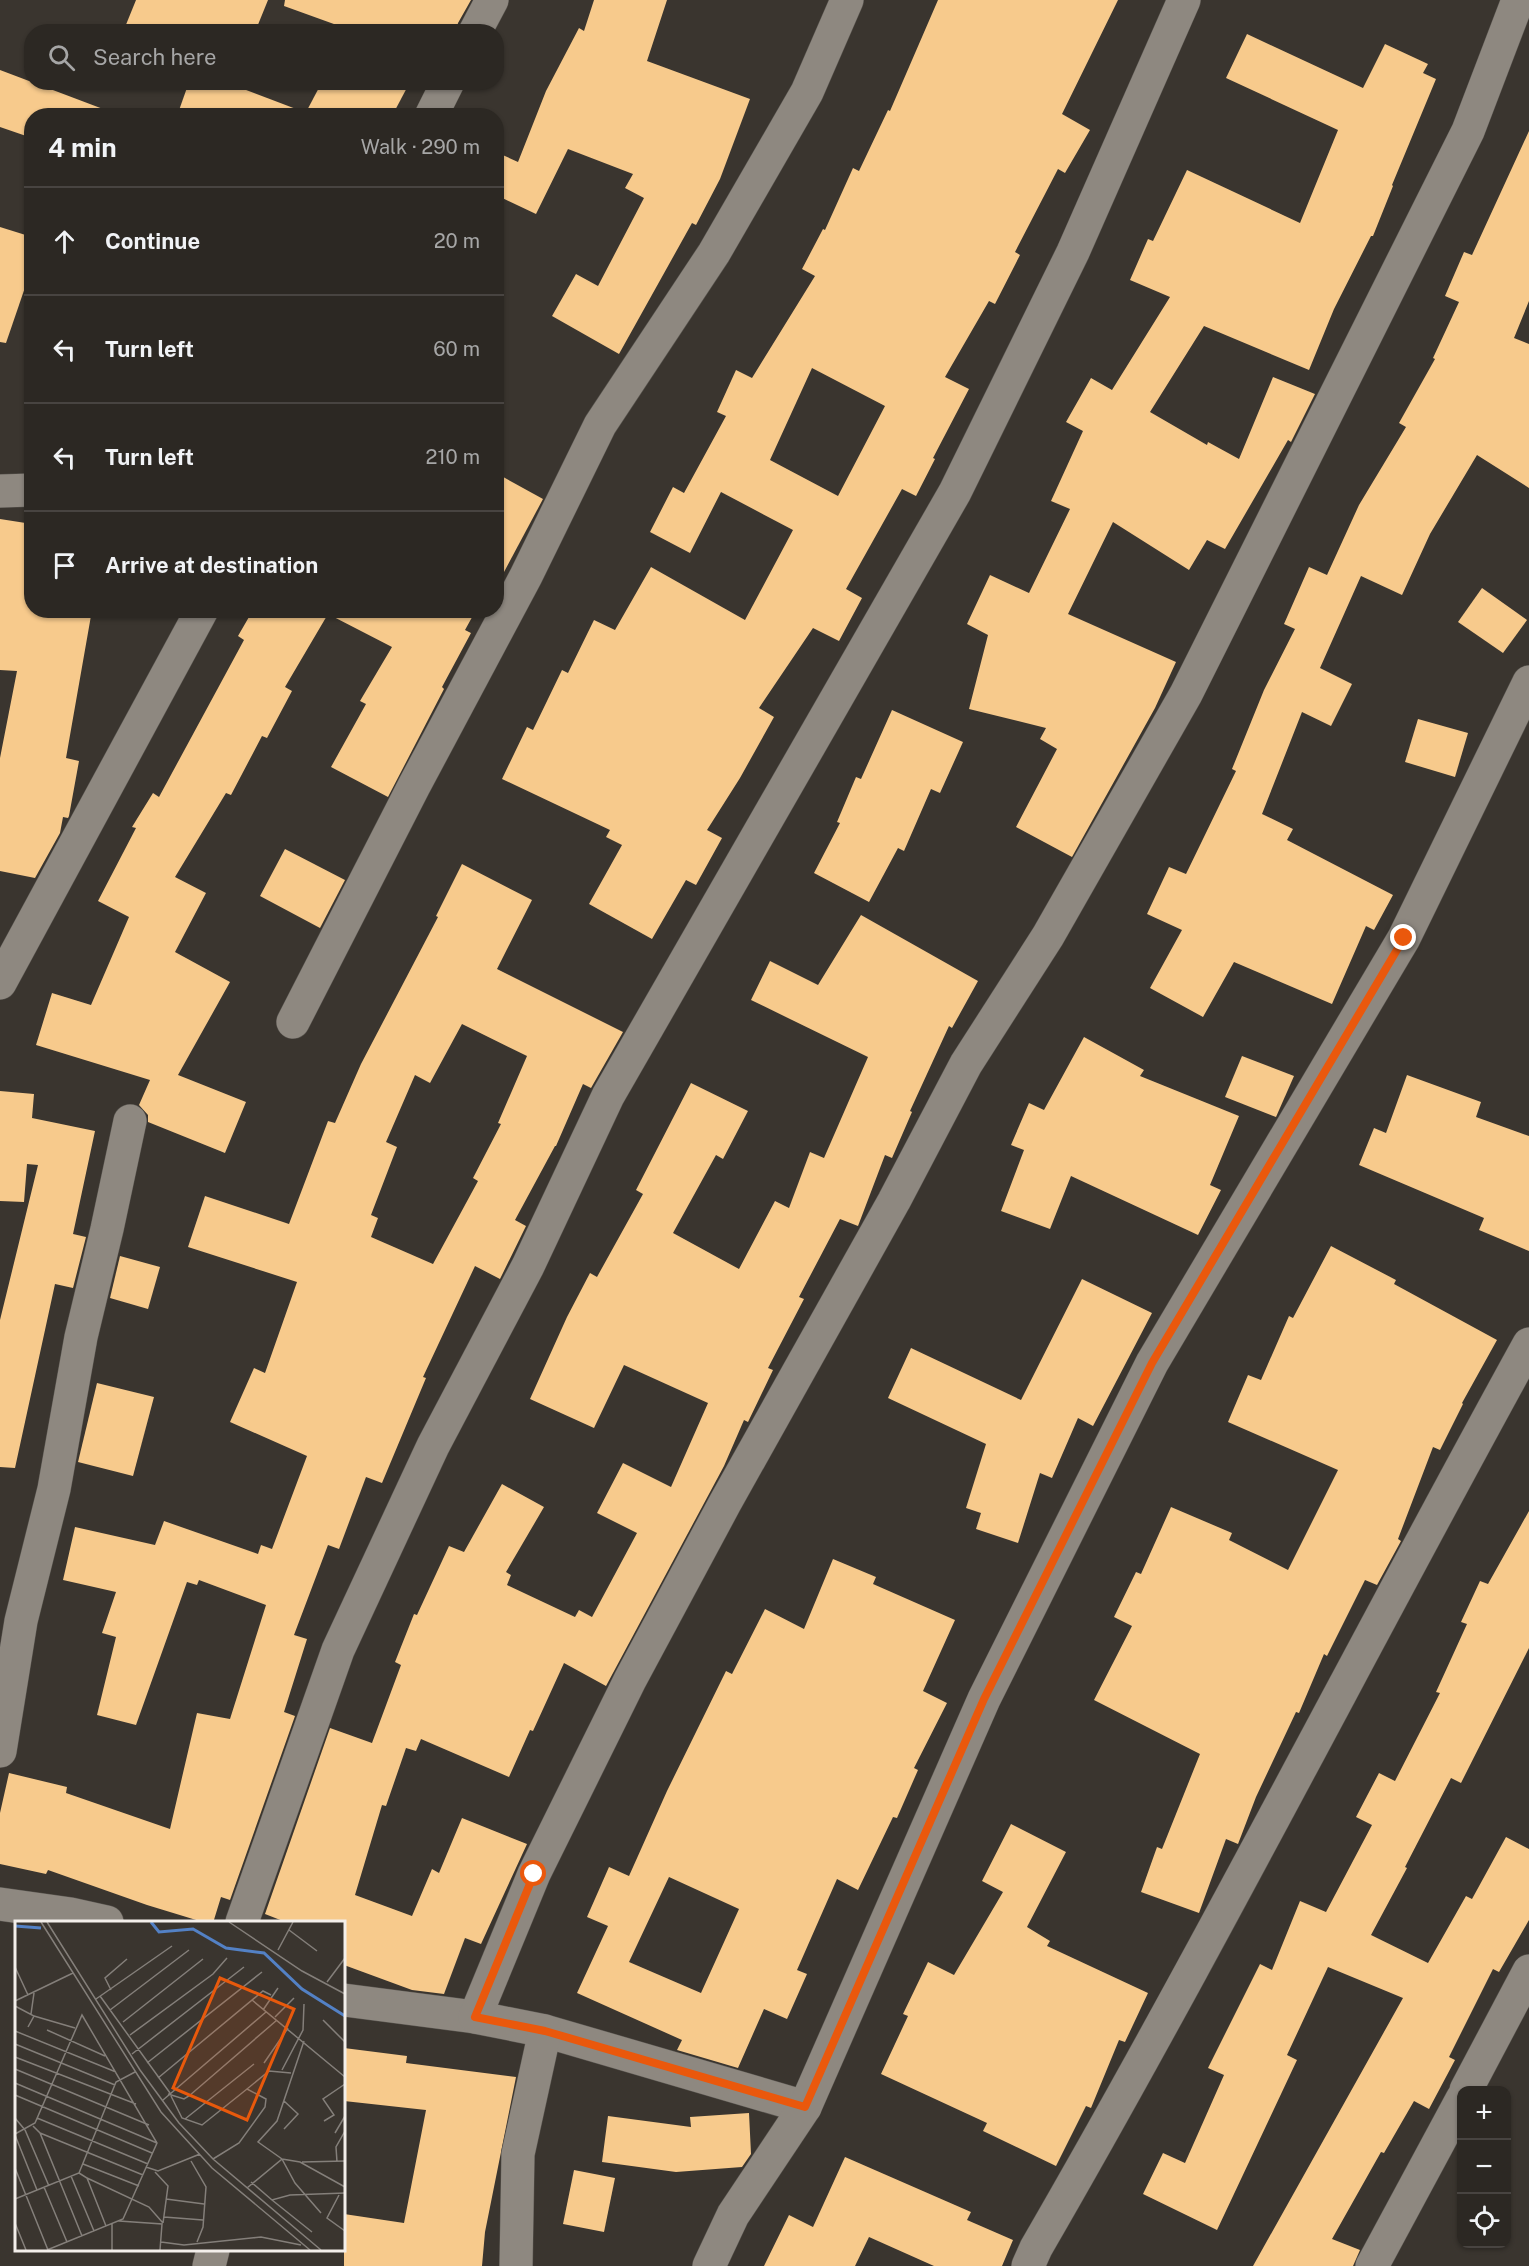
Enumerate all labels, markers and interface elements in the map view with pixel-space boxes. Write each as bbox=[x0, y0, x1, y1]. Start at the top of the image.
search box bbox=[24, 24, 504, 90]
icon: search bbox=[45, 41, 78, 74]
text: Search here bbox=[93, 44, 217, 70]
text: 4 min bbox=[48, 132, 117, 163]
text: Walk · 290 m bbox=[361, 135, 480, 159]
icon: ahead bbox=[48, 225, 81, 258]
text: Continue bbox=[105, 228, 200, 254]
text: 20 m bbox=[434, 229, 480, 253]
icon: left bbox=[48, 333, 81, 366]
text: Turn left bbox=[105, 336, 194, 362]
text: 60 m bbox=[433, 337, 480, 361]
icon: left bbox=[48, 441, 81, 474]
text: Turn left bbox=[105, 444, 194, 470]
text: 210 m bbox=[426, 445, 480, 469]
icon: arrive bbox=[48, 549, 81, 582]
text: Arrive at destination bbox=[105, 552, 318, 578]
route end bbox=[1390, 924, 1416, 950]
route start bbox=[520, 1860, 546, 1886]
inset map bbox=[15, 1921, 345, 2251]
map controls bbox=[1457, 2086, 1511, 2248]
button: + bbox=[1457, 2086, 1511, 2140]
button: − bbox=[1457, 2140, 1511, 2194]
button: locate bbox=[1457, 2194, 1511, 2248]

